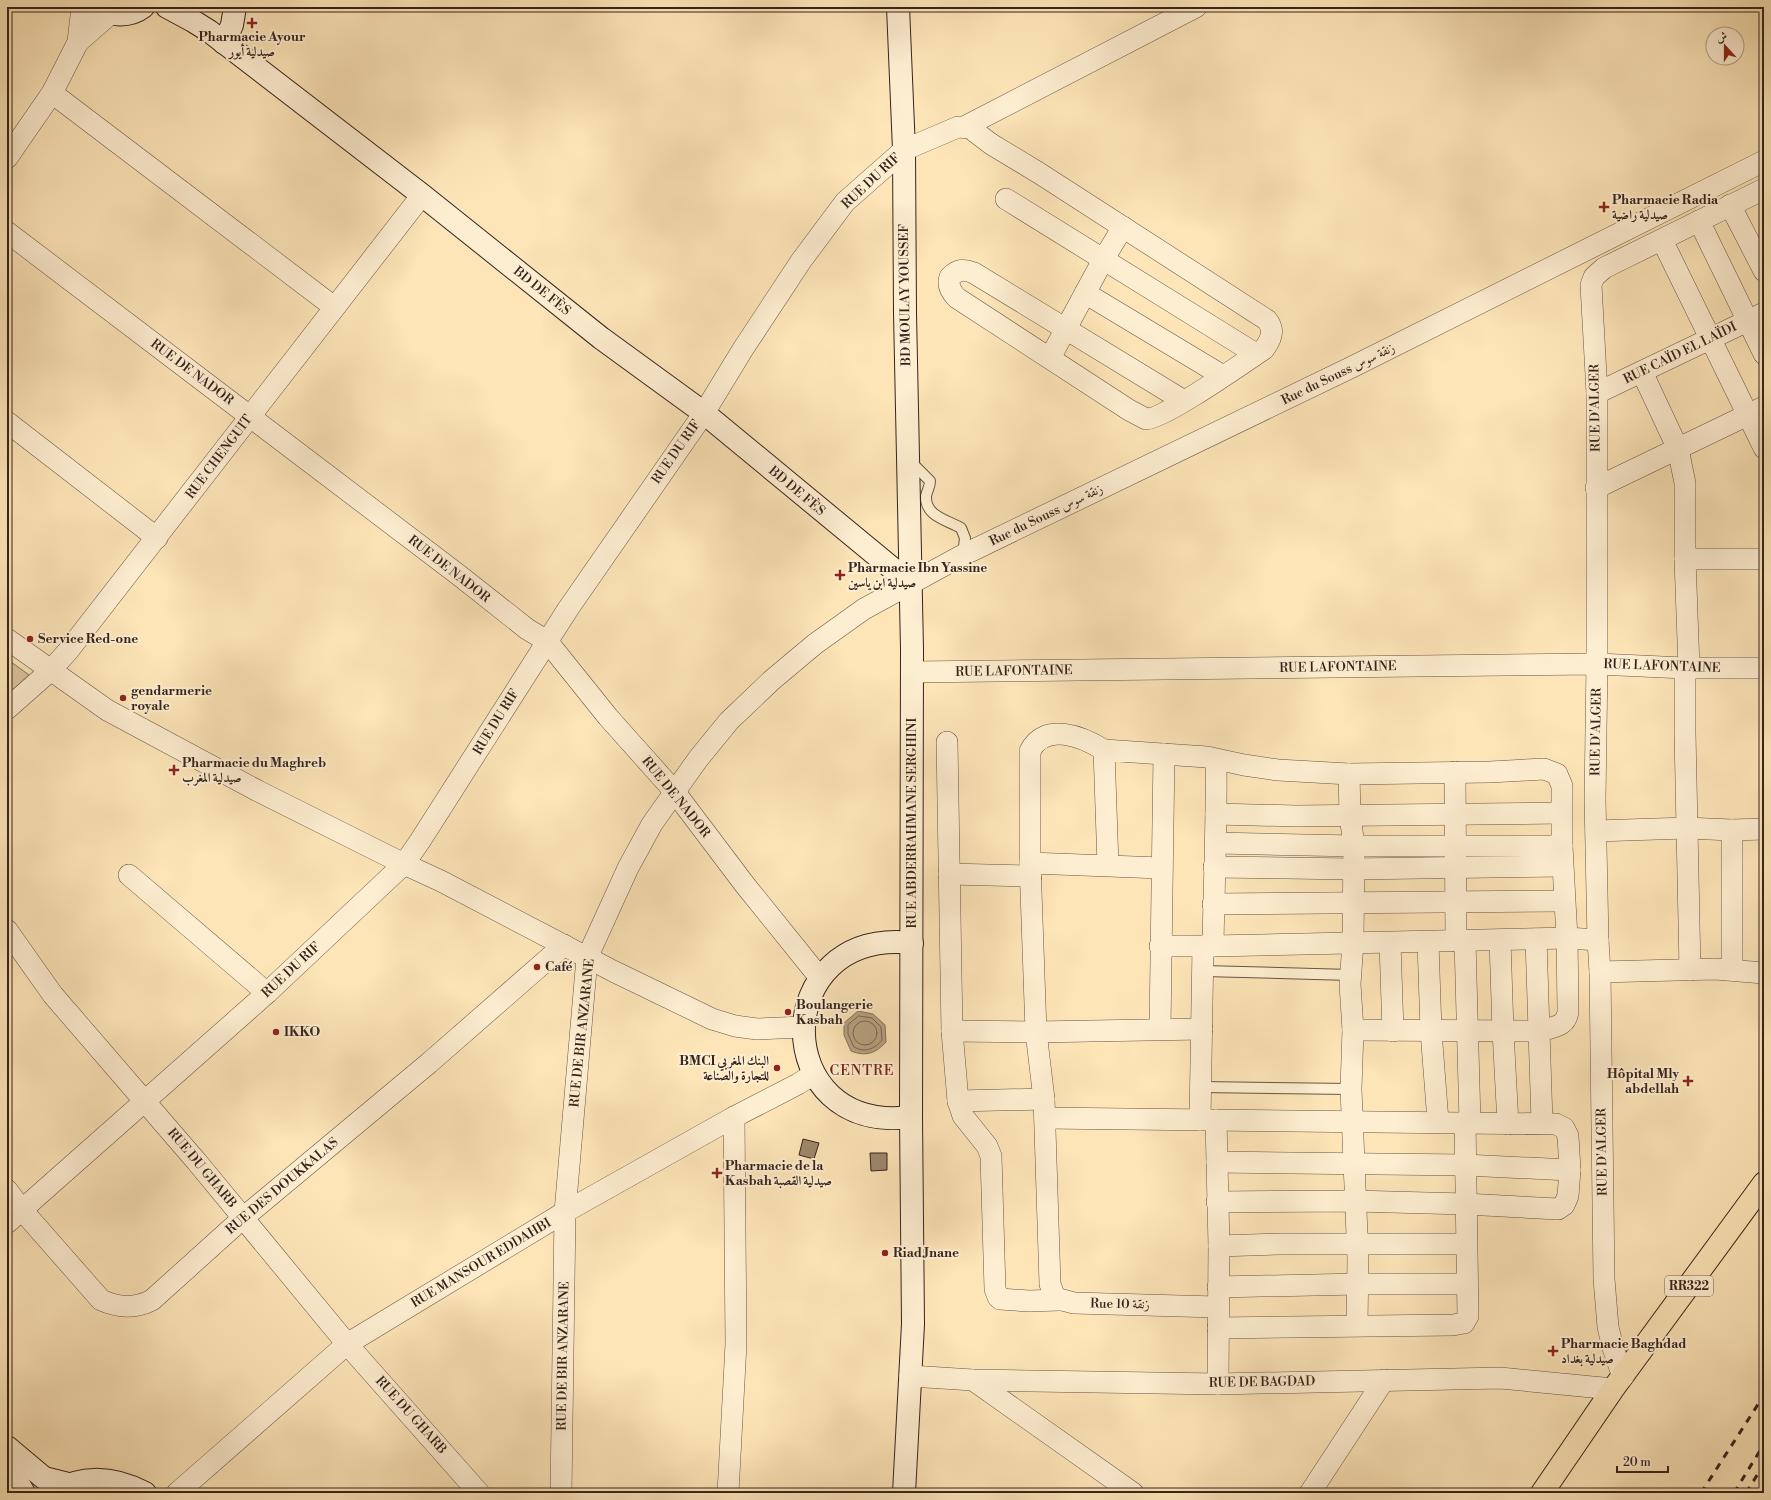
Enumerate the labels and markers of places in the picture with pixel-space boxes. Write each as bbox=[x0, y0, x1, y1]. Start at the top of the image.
marker: Pharmacie Ayour صيدلية أيور bbox=[247, 18, 257, 28]
place label: Pharmacie Ayour صيدلية أيور bbox=[199, 29, 306, 60]
place label: Pharmacie Radia صيدلية راضية bbox=[1612, 192, 1719, 223]
marker: Pharmacie Radia صيدلية راضية bbox=[1599, 202, 1609, 212]
place label: Pharmacie Ibn Yassine صيدلية ابن ياسين bbox=[848, 560, 987, 591]
marker: Pharmacie Ibn Yassine صيدلية ابن ياسين bbox=[835, 570, 845, 580]
place label: Service Red-one bbox=[38, 631, 138, 647]
marker: Service Red-one bbox=[25, 634, 35, 644]
place label: gendarmerie royale bbox=[131, 683, 212, 714]
marker: gendarmerie royale bbox=[118, 693, 128, 703]
place label: Pharmacie du Maghreb صيدلية المغرب bbox=[182, 755, 326, 786]
marker: Pharmacie du Maghreb صيدلية المغرب bbox=[169, 765, 179, 775]
place label: Café bbox=[545, 959, 573, 975]
marker: Café bbox=[532, 962, 542, 972]
place label: Boulangerie Kasbah bbox=[796, 997, 873, 1028]
marker: Boulangerie Kasbah bbox=[783, 1007, 793, 1017]
place label: IKKO bbox=[284, 1024, 320, 1040]
marker: IKKO bbox=[271, 1027, 281, 1037]
place label: BMCI البنك المغربي للتجارة والصناعة bbox=[679, 1053, 769, 1084]
marker: BMCI البنك المغربي للتجارة والصناعة bbox=[772, 1063, 782, 1073]
place label: Hôpital Mly abdellah bbox=[1607, 1066, 1679, 1097]
marker: Hôpital Mly abdellah bbox=[1682, 1075, 1694, 1087]
place label: Pharmacie de la Kasbah صيدلية القصبة bbox=[725, 1158, 832, 1189]
marker: Pharmacie de la Kasbah صيدلية القصبة bbox=[712, 1168, 722, 1178]
place label: Riad Jnane bbox=[893, 1245, 959, 1261]
marker: Riad Jnane bbox=[880, 1248, 890, 1258]
place label: Pharmacie Baghdad صيدلية بغداد bbox=[1561, 1336, 1686, 1367]
marker: Pharmacie Baghdad صيدلية بغداد bbox=[1548, 1346, 1558, 1356]

